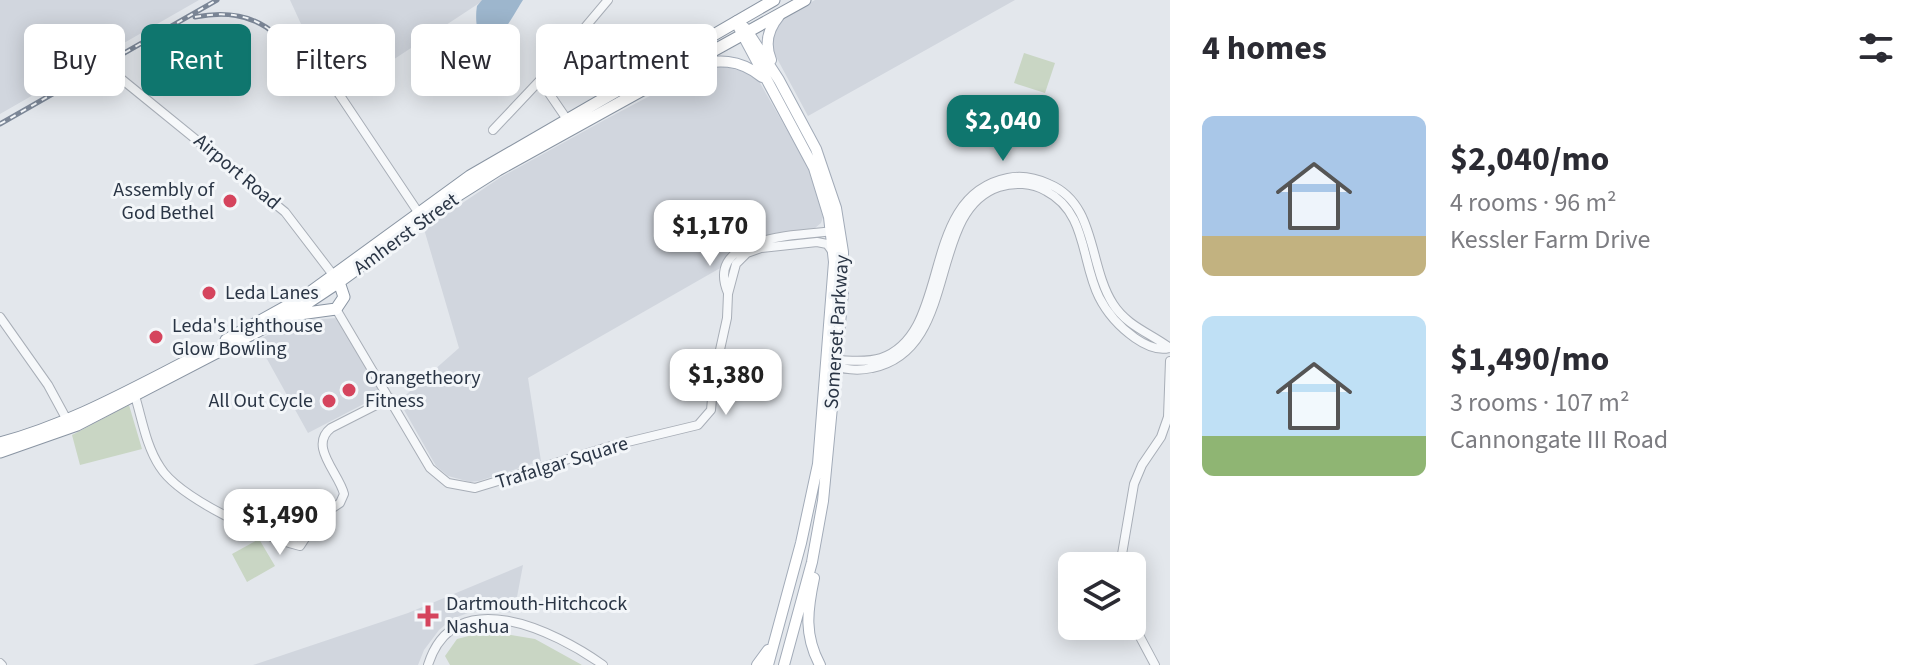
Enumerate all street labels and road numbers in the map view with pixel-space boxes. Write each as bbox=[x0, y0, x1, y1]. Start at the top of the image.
street label: Airport Road bbox=[188, 127, 286, 217]
street label: Amherst Street bbox=[348, 186, 465, 282]
street label: Somerset Parkway bbox=[818, 253, 856, 410]
street label: Trafalgar Square bbox=[492, 430, 632, 496]

